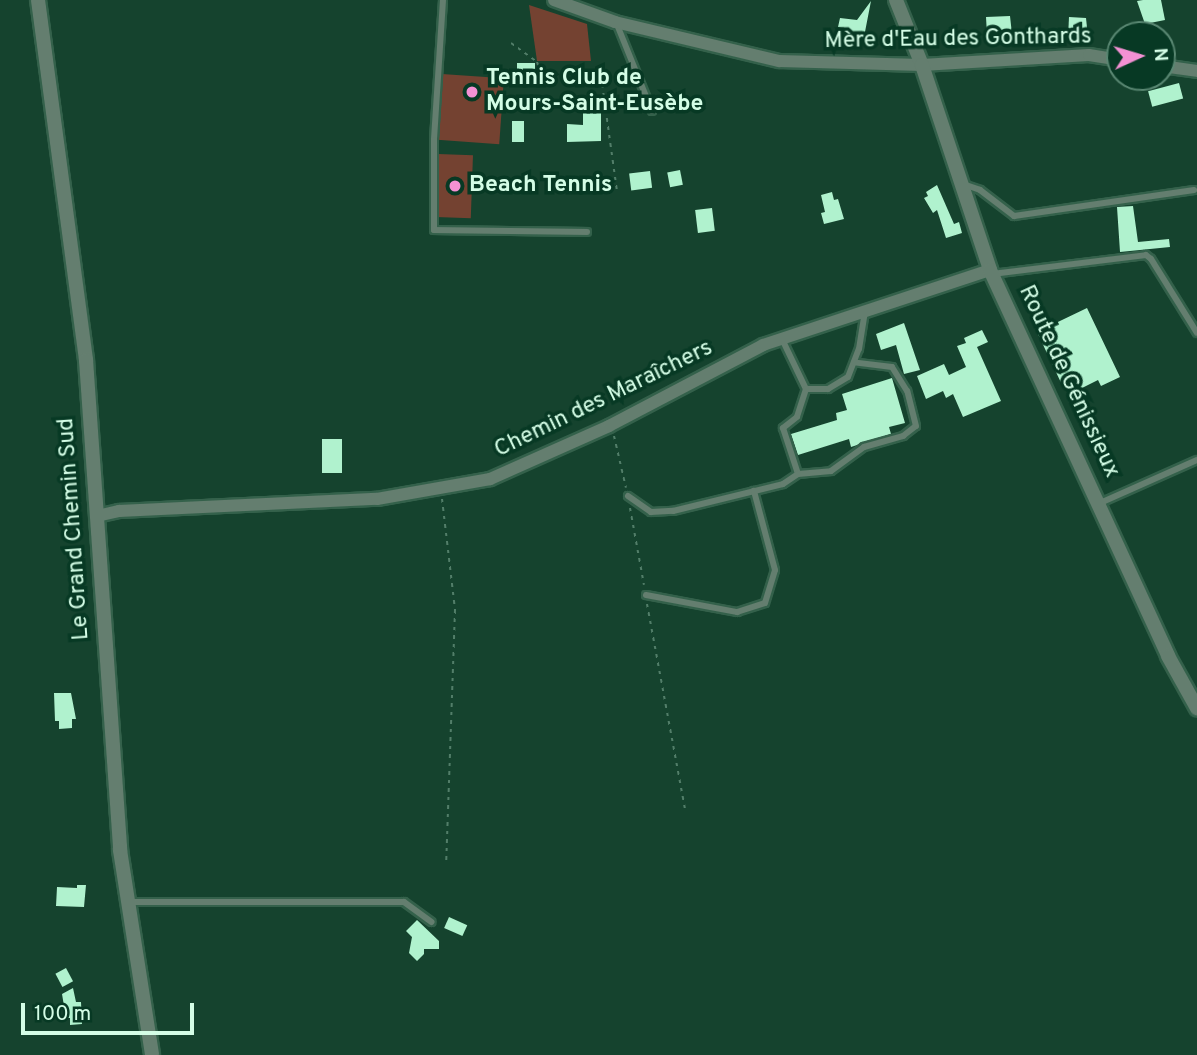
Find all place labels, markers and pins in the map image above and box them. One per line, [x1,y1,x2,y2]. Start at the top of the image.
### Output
place label: Tennis Club de Mours-Saint-Eusèbe [486,65,703,119]
marker: Tennis Club de Mours-Saint-Eusèbe [464,84,480,100]
place label: Beach Tennis [469,172,612,200]
marker: Beach Tennis [447,178,463,194]

